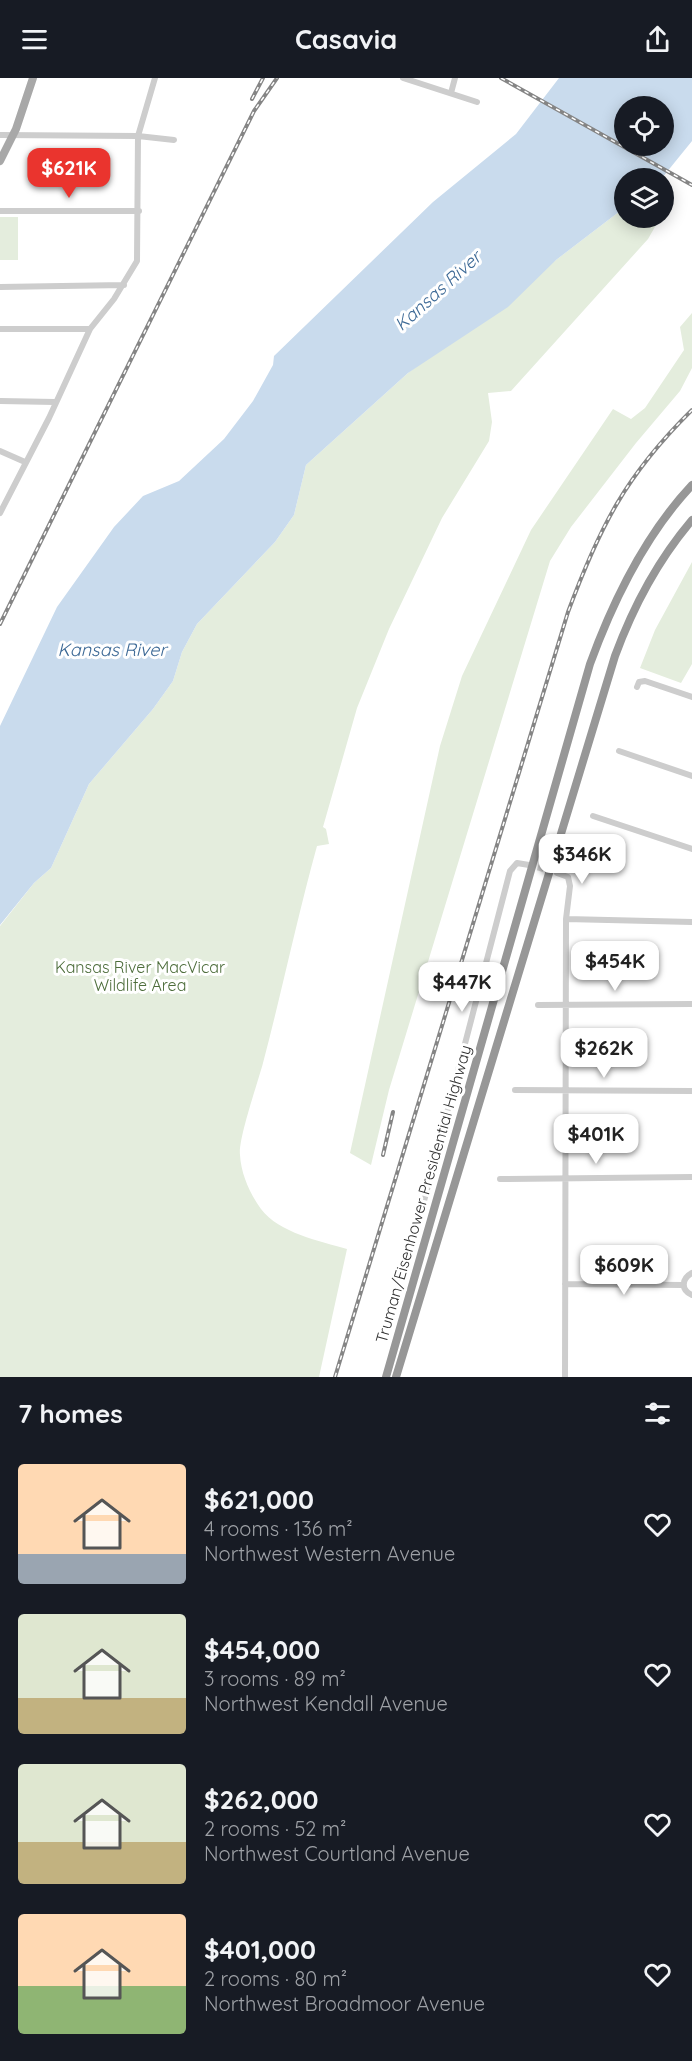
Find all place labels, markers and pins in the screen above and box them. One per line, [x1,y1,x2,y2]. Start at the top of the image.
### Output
pin: $621K [27,148,111,199]
pin: $346K [540,834,624,885]
pin: $454K [573,941,657,992]
pin: $447K [420,962,504,1013]
pin: $262K [562,1028,646,1079]
pin: $401K [554,1114,638,1165]
pin: $609K [582,1245,666,1296]

